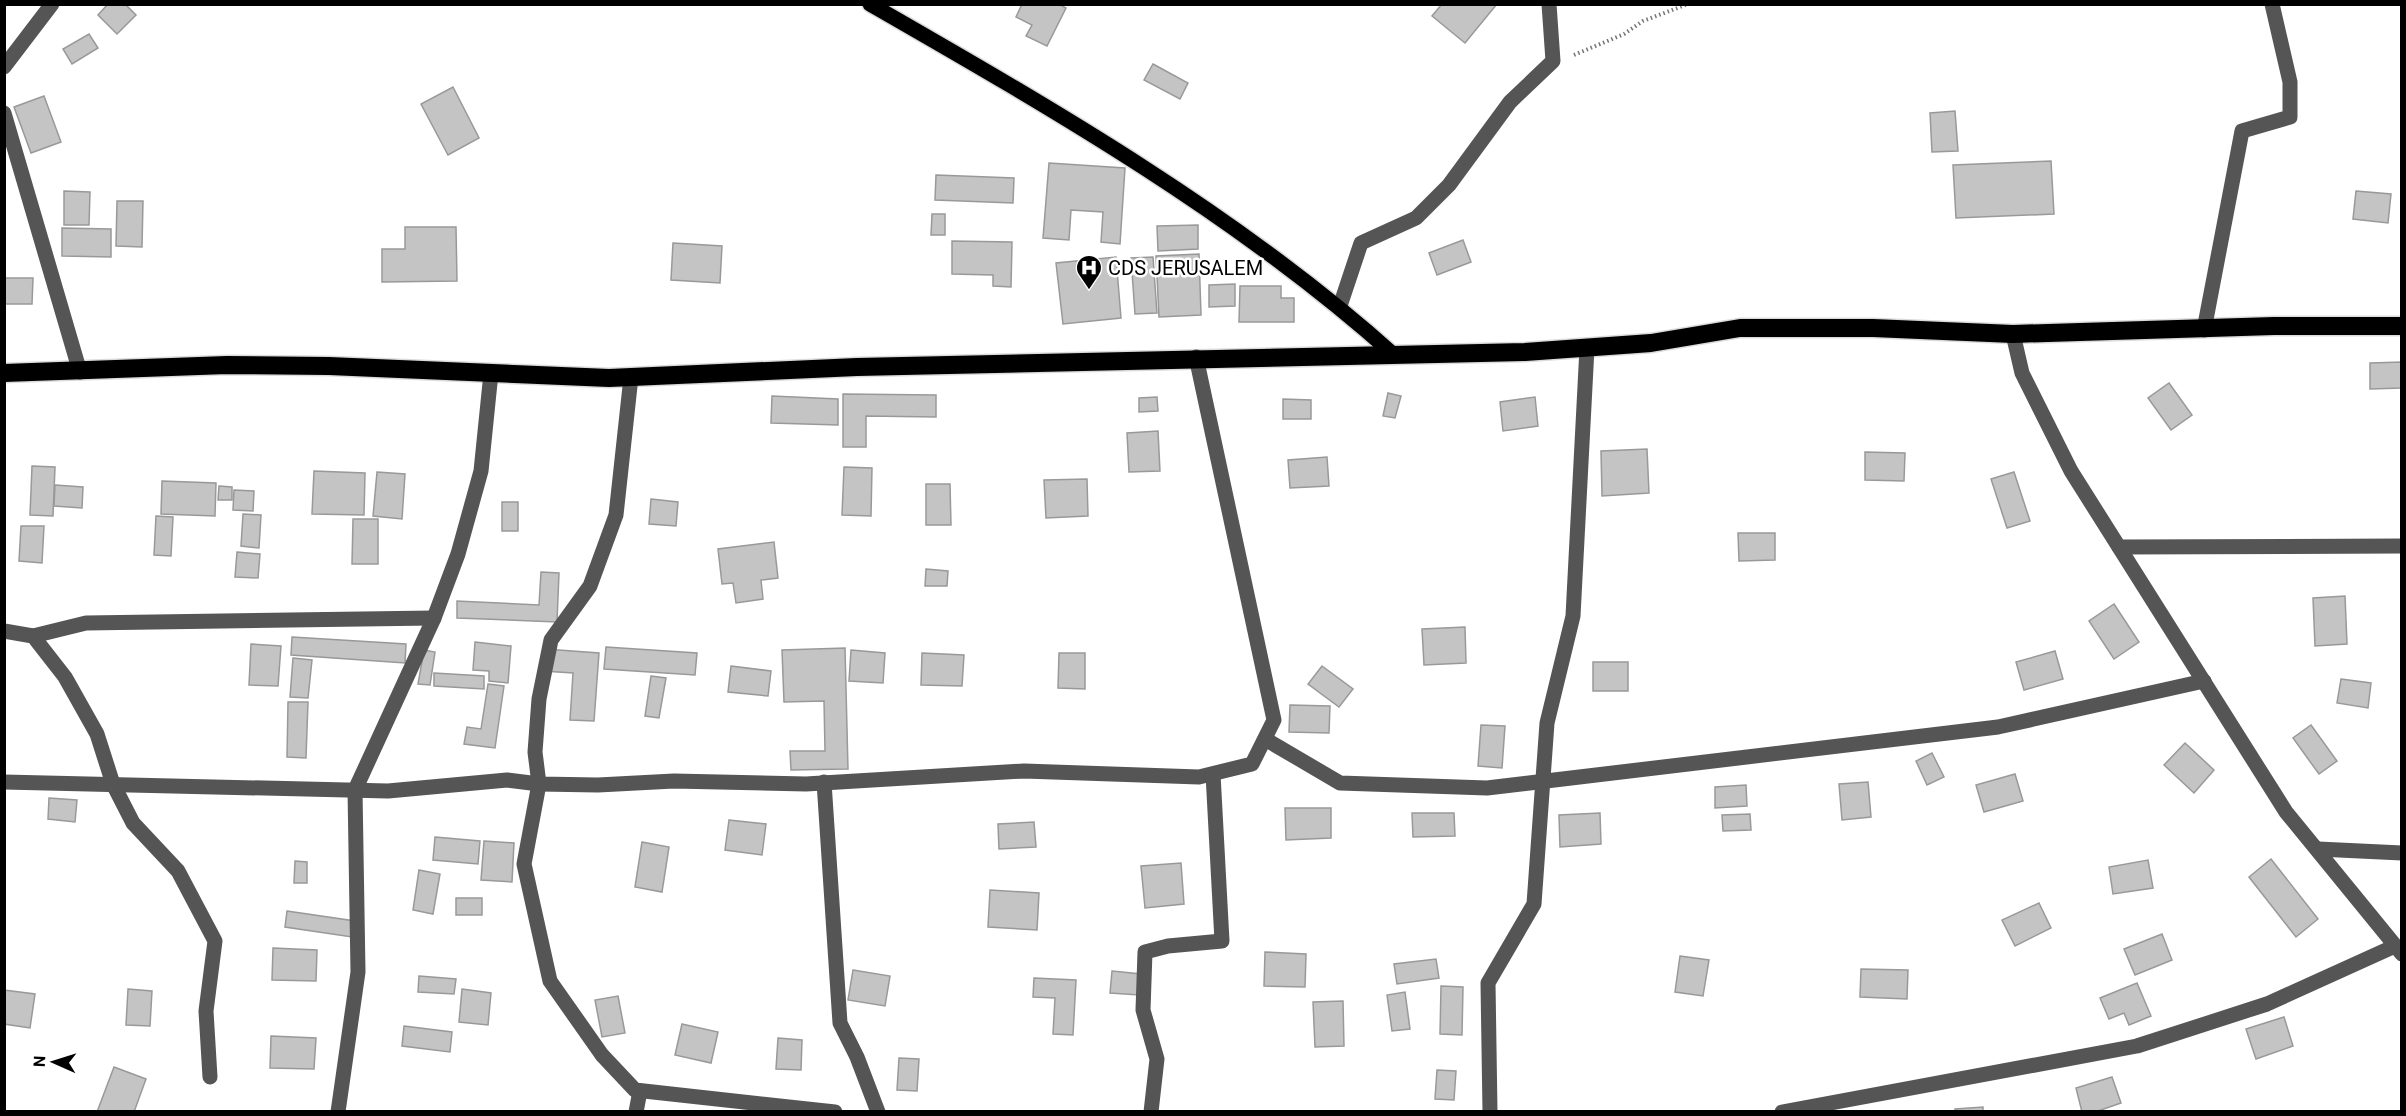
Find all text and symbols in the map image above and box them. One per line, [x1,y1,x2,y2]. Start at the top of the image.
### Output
hospital icon: CDS JERUSALEM [1074,253,1104,291]
place label: CDS JERUSALEM [1108,256,1263,280]
north arrow [24,1032,84,1092]
text: N [30,1055,49,1067]

